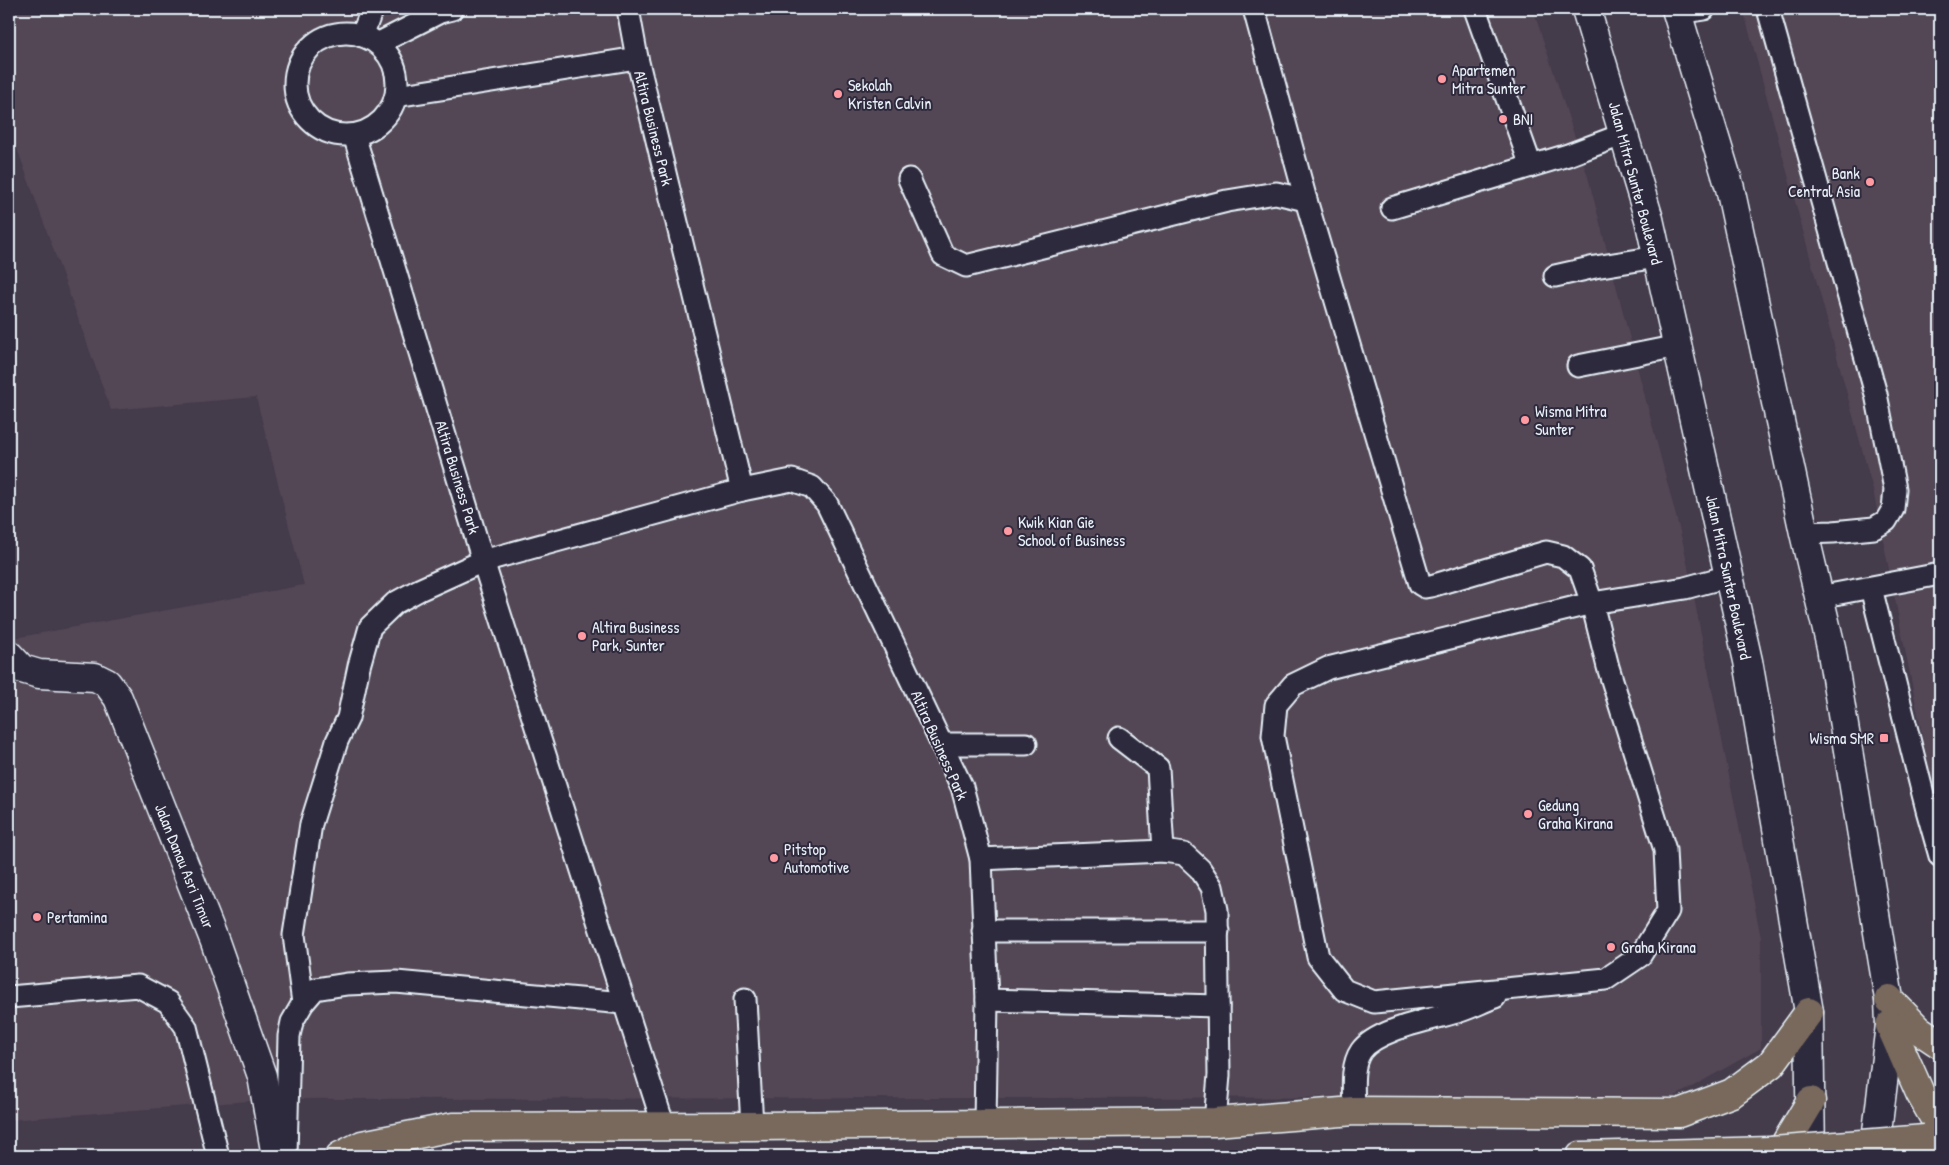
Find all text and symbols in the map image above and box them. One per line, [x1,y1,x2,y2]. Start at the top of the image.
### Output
place label: Apartemen Mitra Sunter [1452,59,1526,99]
street label: Altira Business Park [629,68,679,188]
marker: Apartemen Mitra Sunter [1436,73,1448,85]
place label: Sekolah Kristen Calvin [848,74,932,114]
marker: Sekolah Kristen Calvin [832,88,844,100]
street label: Jalan Mitra Sunter Boulevard [1604,99,1668,267]
place label: BNI [1513,108,1533,130]
marker: BNI [1497,113,1509,125]
place label: Bank Central Asia [1788,162,1860,202]
marker: Bank Central Asia [1864,176,1876,188]
place label: Wisma Mitra Sunter [1535,400,1606,440]
marker: Wisma Mitra Sunter [1519,414,1531,426]
street label: Altira Business Park [430,417,486,537]
street label: Jalan Mitra Sunter Boulevard [1701,493,1757,661]
place label: Kwik Kian Gie School of Business [1018,511,1125,551]
marker: Kwik Kian Gie School of Business [1002,525,1014,537]
place label: Altira Business Park, Sunter [592,616,679,656]
marker: Altira Business Park, Sunter [576,630,588,642]
street label: Altira Business Park [906,687,974,804]
place label: Wisma SMR [1809,727,1874,749]
marker: Wisma SMR [1878,732,1890,744]
place label: Gedung Graha Kirana [1538,794,1613,834]
street label: Jalan Danau Asri Timur [150,800,220,932]
marker: Gedung Graha Kirana [1522,808,1534,820]
place label: Pitstop Automotive [784,838,850,878]
marker: Pitstop Automotive [768,852,780,864]
place label: Pertamina [47,906,107,928]
marker: Pertamina [31,911,43,923]
place label: Graha Kirana [1621,936,1696,958]
marker: Graha Kirana [1605,941,1617,953]

